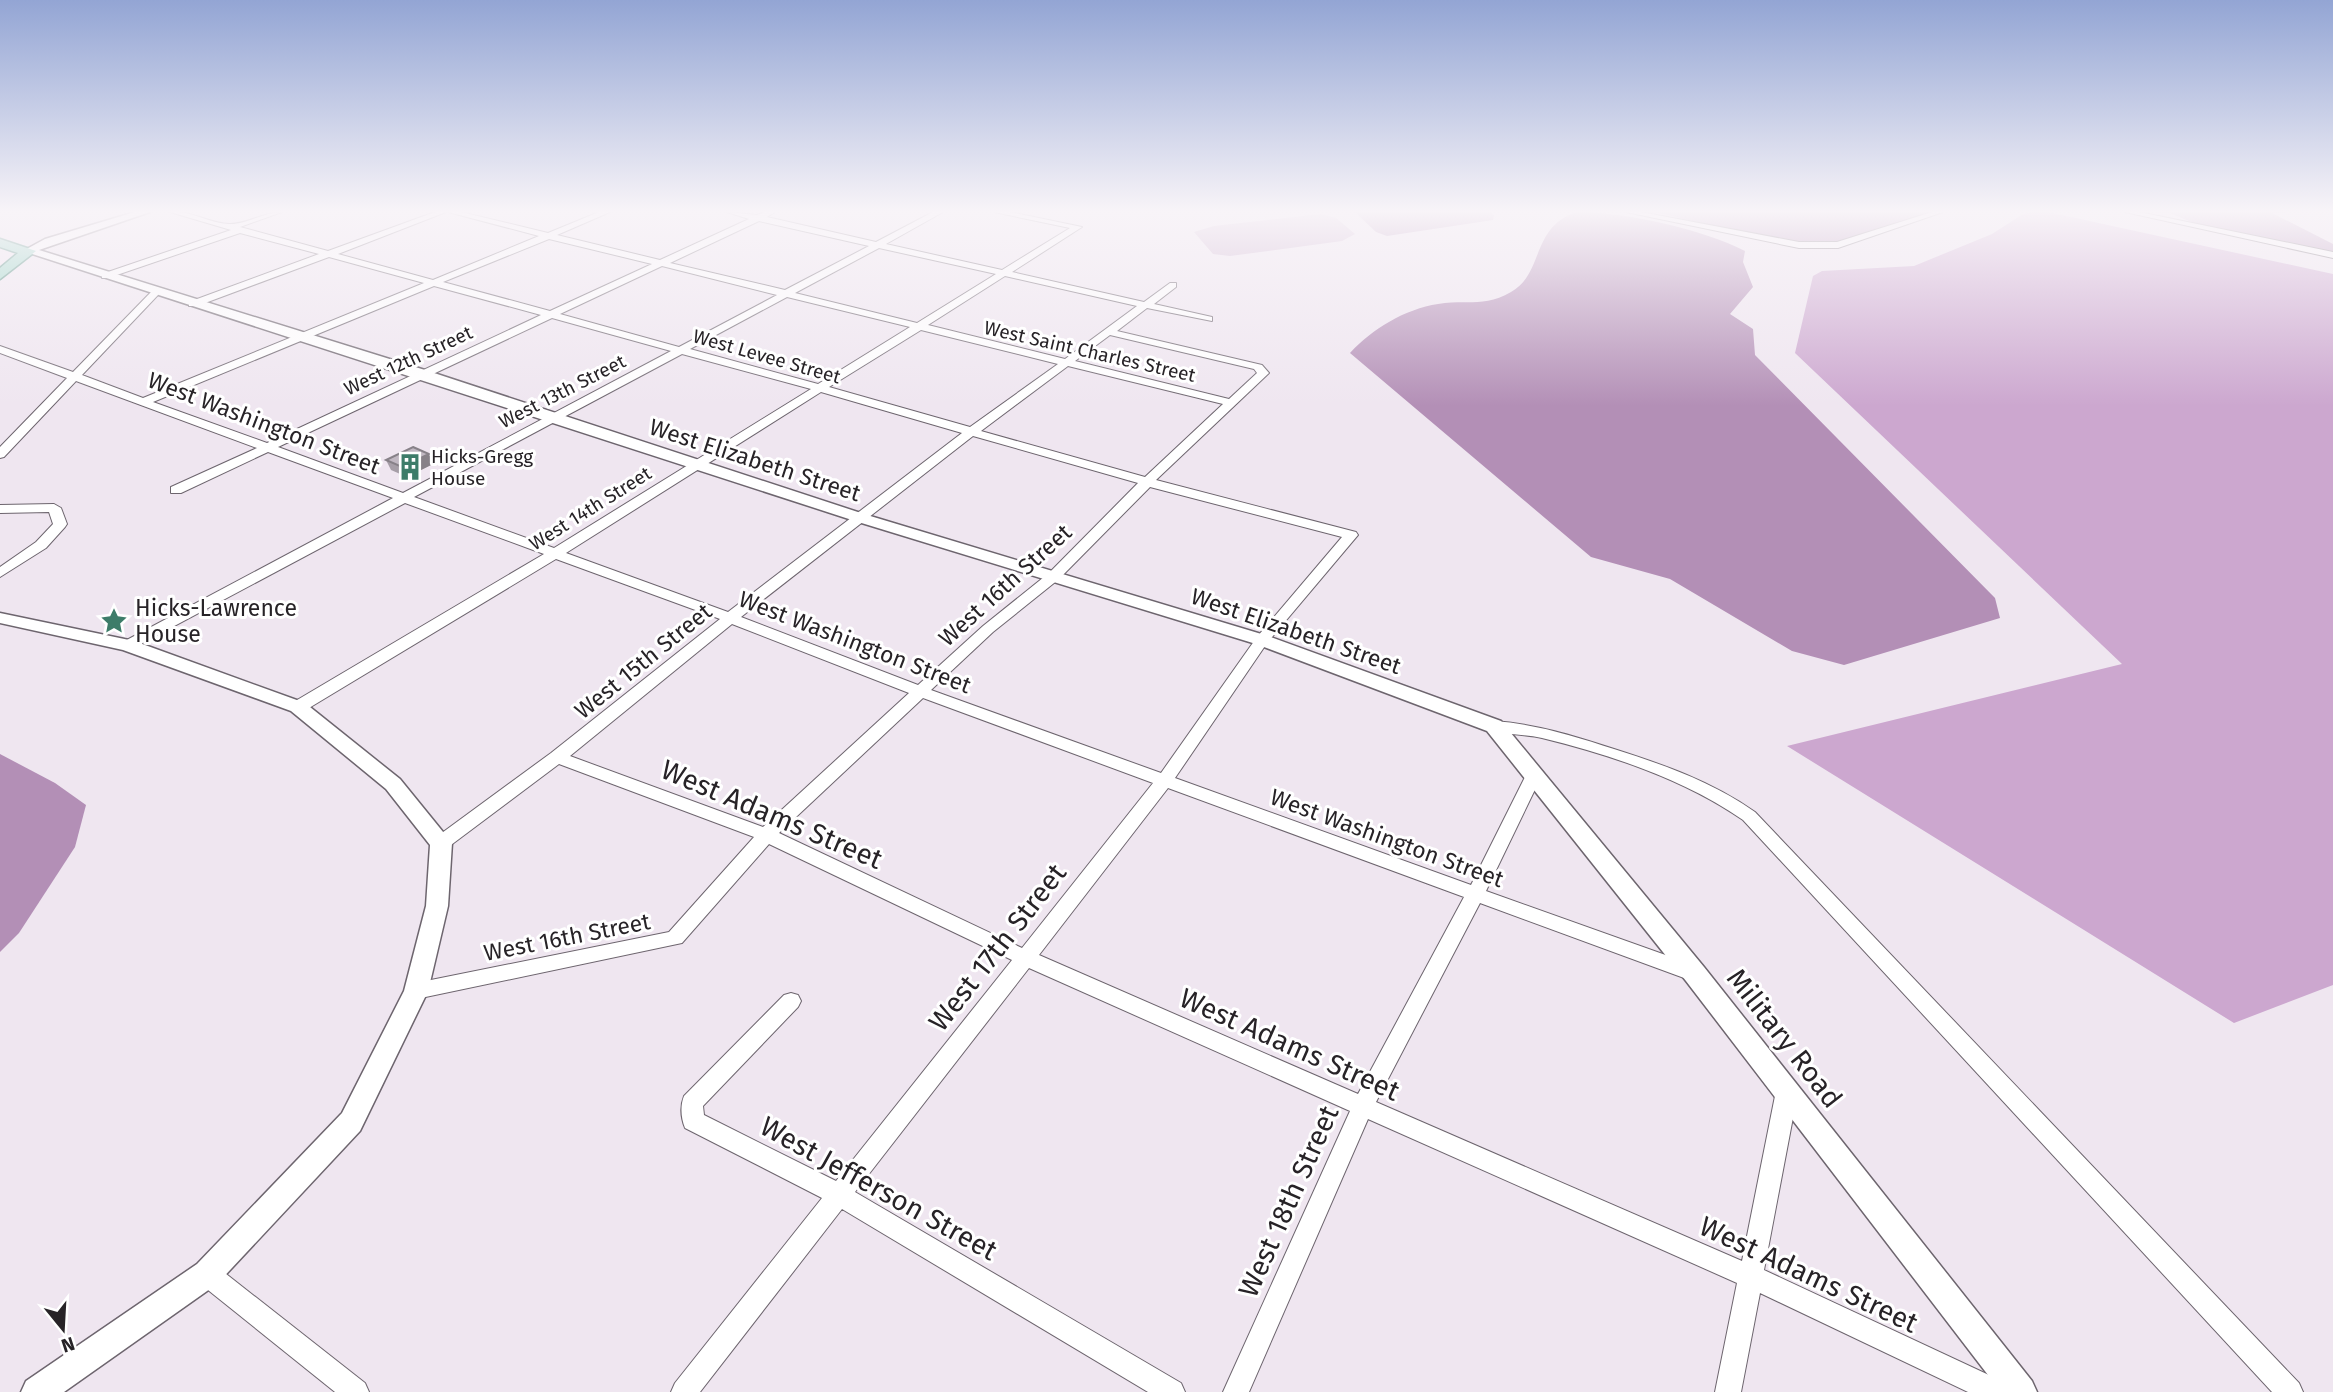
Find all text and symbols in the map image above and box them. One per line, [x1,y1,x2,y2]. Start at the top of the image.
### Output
street label: West Saint Charles Street [982,316,1198,387]
street label: West 12th Street [340,321,476,400]
street label: West Levee Street [690,324,843,389]
street label: West 13th Street [495,350,629,433]
street label: West Washington Street [144,366,385,480]
street label: West Elizabeth Street [646,413,865,508]
place label: Hicks-Gregg House [431,445,533,490]
building icon: Hicks-Gregg House [395,452,425,482]
street label: West 14th Street [525,462,656,555]
street label: West 16th Street [933,518,1078,652]
street label: West Elizabeth Street [1187,582,1405,680]
street label: West Washington Street [735,585,976,699]
place label: Hicks-Lawrence House [135,594,297,648]
street label: West 15th Street [569,597,718,725]
place icon: Hicks-Lawrence House [99,606,129,636]
street label: West Adams Street [656,753,888,876]
street label: West Washington Street [1266,783,1508,894]
street label: West 17th Street [922,856,1073,1038]
street label: West 16th Street [481,907,653,967]
street label: Military Road [1720,962,1849,1114]
street label: West Adams Street [1175,981,1406,1108]
street label: West 18th Street [1231,1100,1346,1302]
street label: West Jefferson Street [754,1110,1004,1268]
street label: West Adams Street [1694,1209,1924,1340]
north arrow [28,1294,98,1364]
text: N [59,1332,78,1358]

